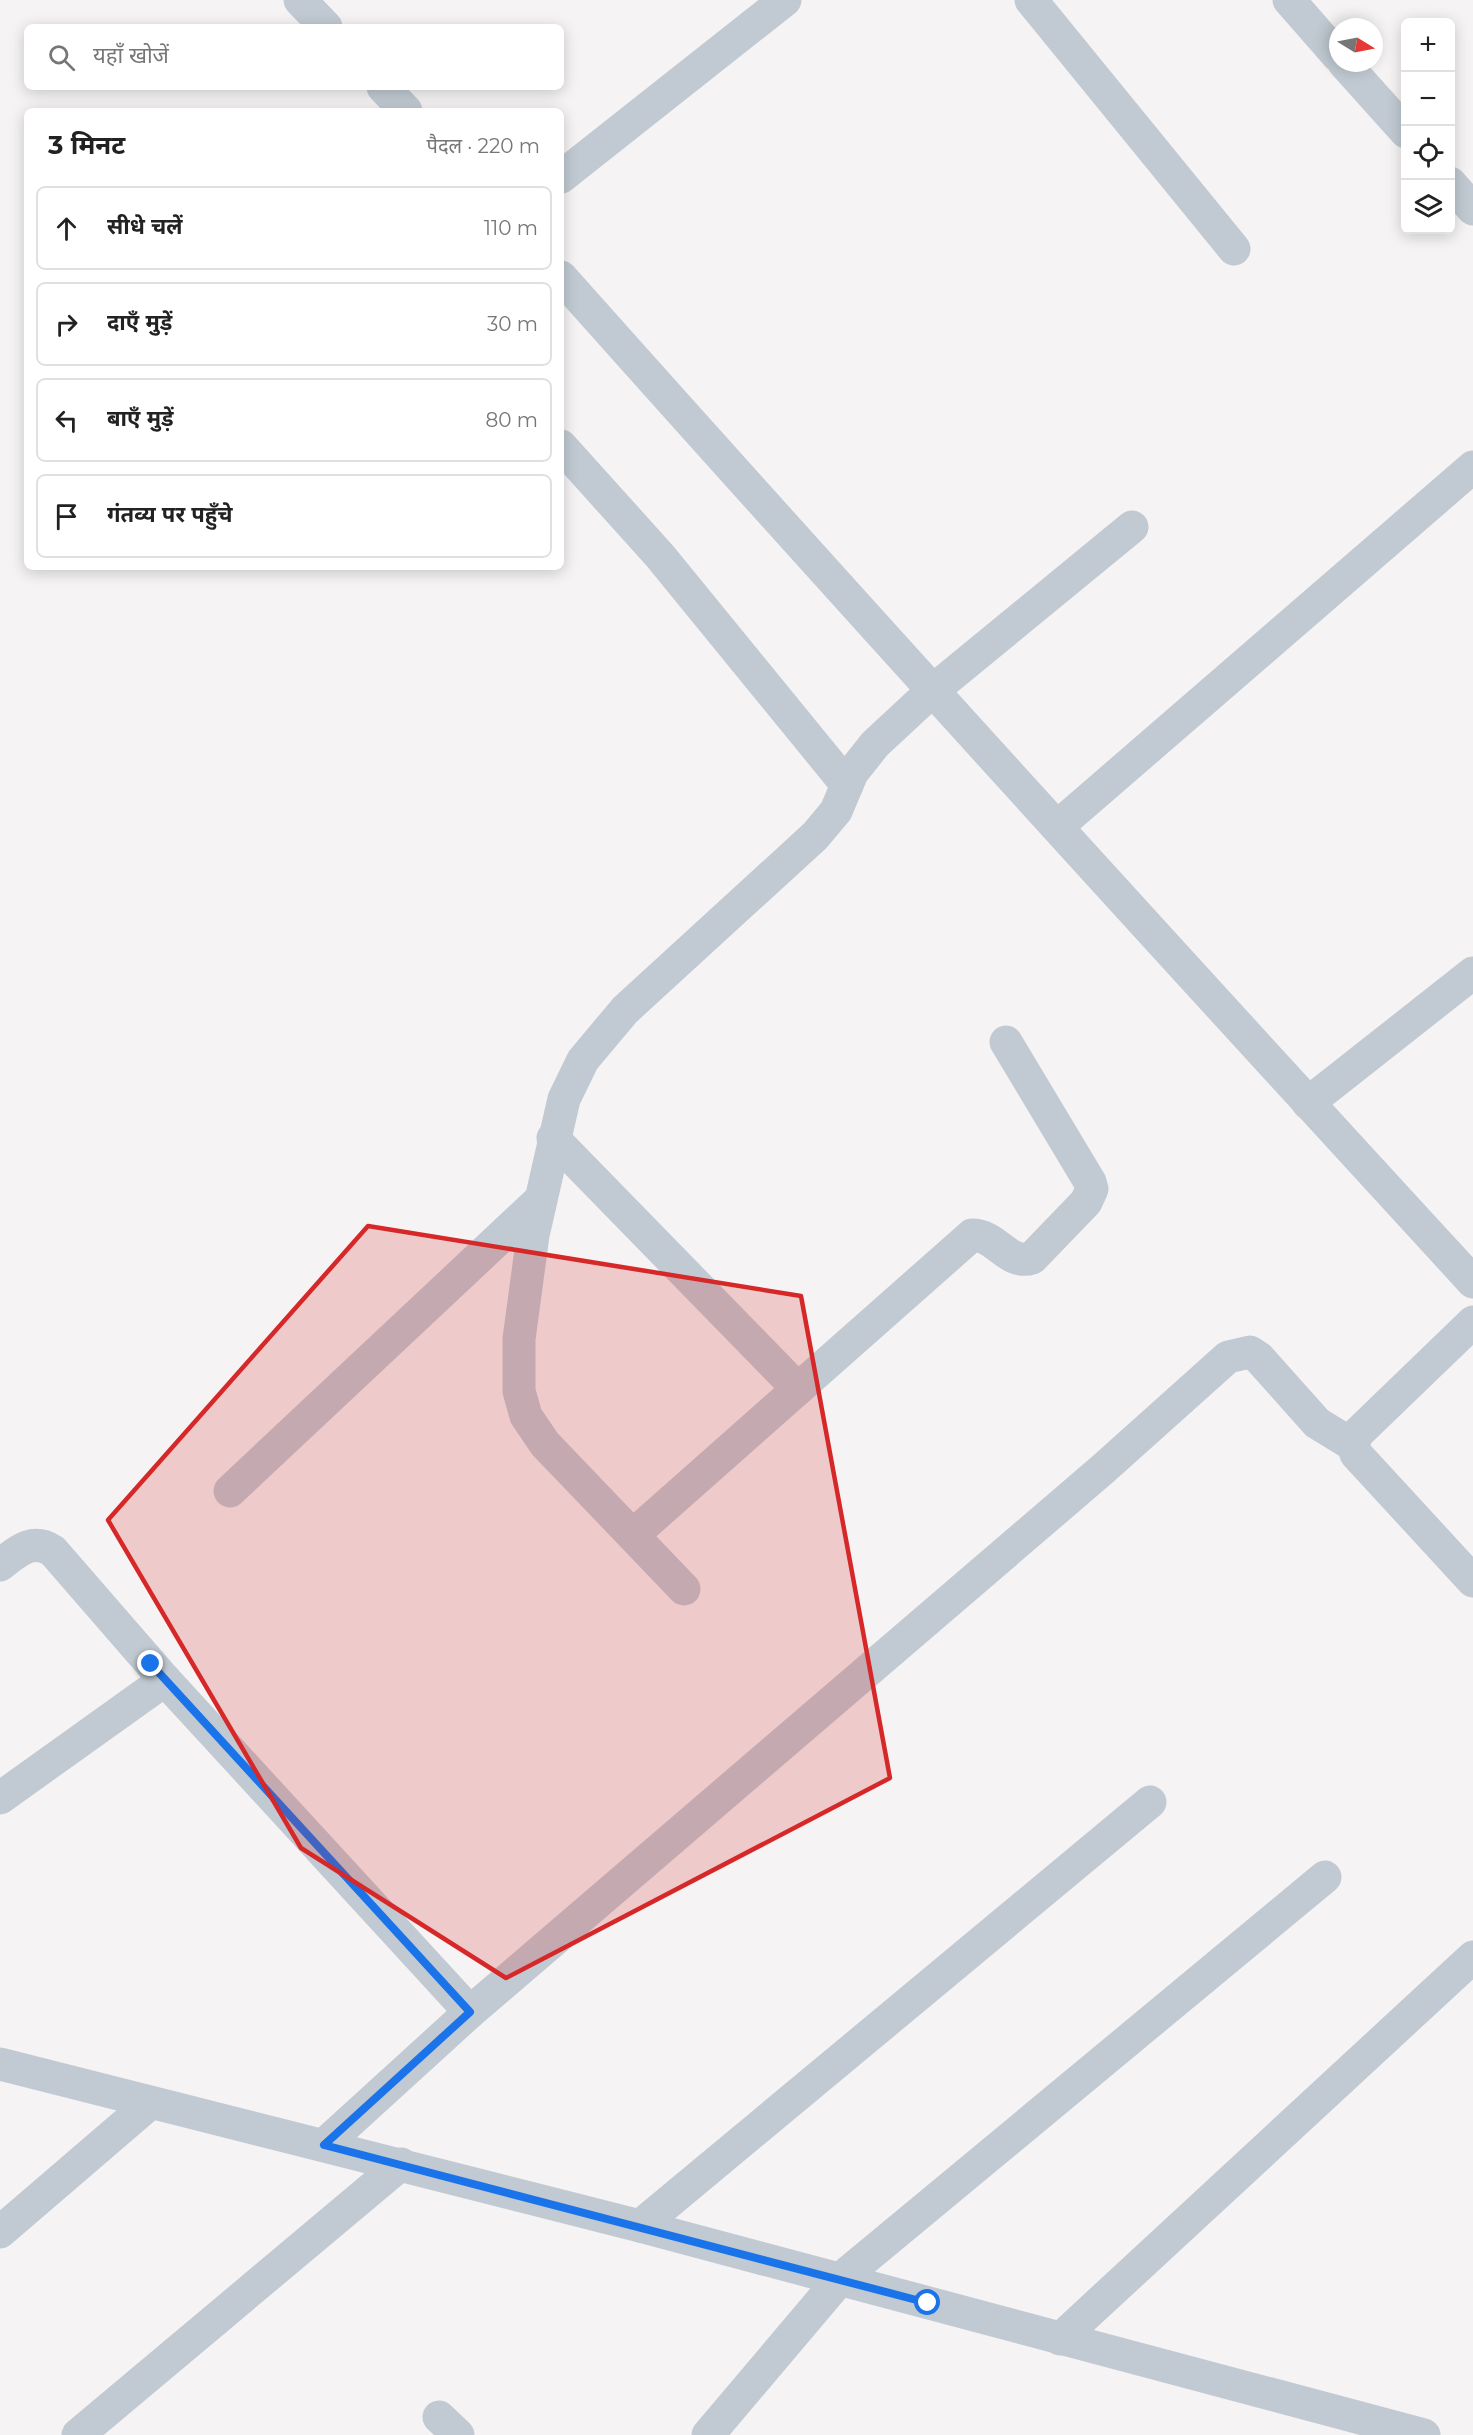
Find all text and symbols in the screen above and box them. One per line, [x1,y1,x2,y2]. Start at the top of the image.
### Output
north arrow [1329,18,1383,72]
map controls [1401,18,1455,234]
button: + [1401,18,1455,72]
search box [24,24,564,90]
icon: search [45,41,78,74]
text: यहाँ खोजें [93,42,169,69]
button: − [1401,72,1455,126]
button: locate [1401,126,1455,180]
text: 3 मिनट [48,129,125,161]
text: पैदल · 220 m [427,134,540,158]
button: layers [1401,180,1455,234]
icon: ahead [50,212,83,245]
text: सीधे चलें [107,213,183,240]
text: 110 m [484,216,538,240]
icon: right [50,308,83,341]
text: दाएँ मुड़ें [107,309,172,336]
text: 30 m [487,312,538,336]
icon: left [50,404,83,437]
text: बाएँ मुड़ें [107,405,174,432]
text: 80 m [486,408,538,432]
icon: arrive [50,500,83,533]
text: गंतव्य पर पहुँचे [107,501,233,528]
route end [137,1650,163,1676]
route start [914,2289,940,2315]

